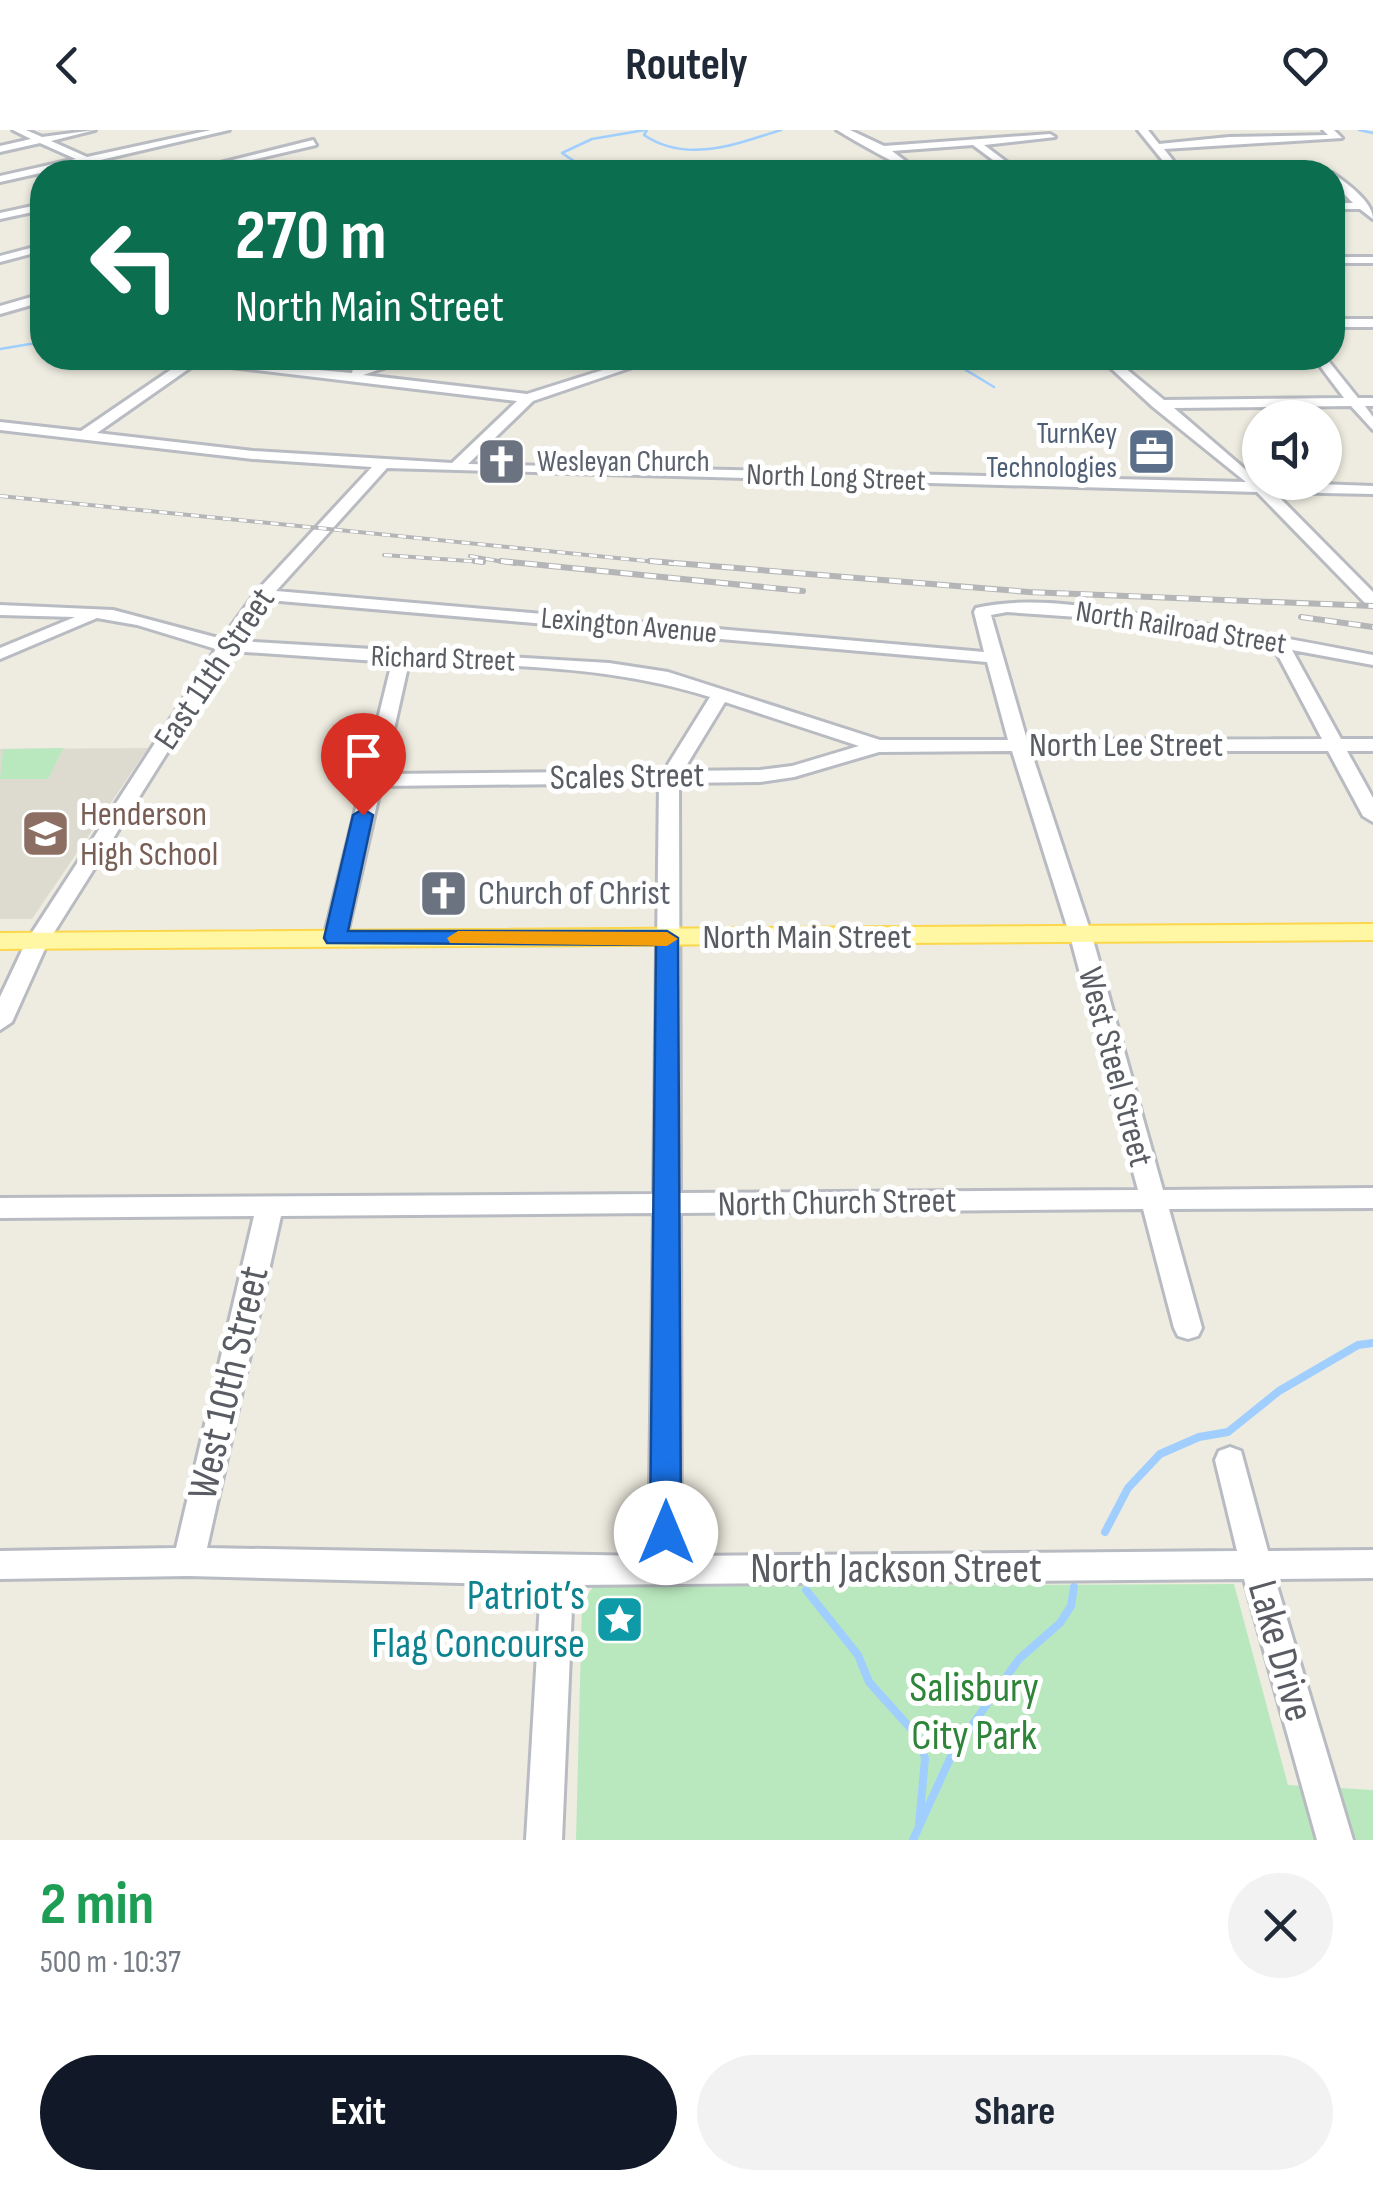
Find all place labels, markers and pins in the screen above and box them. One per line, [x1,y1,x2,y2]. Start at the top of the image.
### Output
place label: TurnKey Technologies [986,416,1117,486]
office icon: TurnKey Technologies [1126,425,1178,477]
church icon: Wesleyan Church [476,436,528,488]
place label: Wesleyan Church [537,444,709,480]
pin [321,713,406,816]
place label: Henderson High School [80,793,218,876]
school or university icon: Henderson High School [19,808,71,860]
church icon: Church of Christ [417,867,469,919]
place label: Church of Christ [478,872,670,915]
place label: Patriot’s Flag Concourse [371,1571,585,1670]
place icon: Patriot’s Flag Concourse [594,1594,646,1646]

